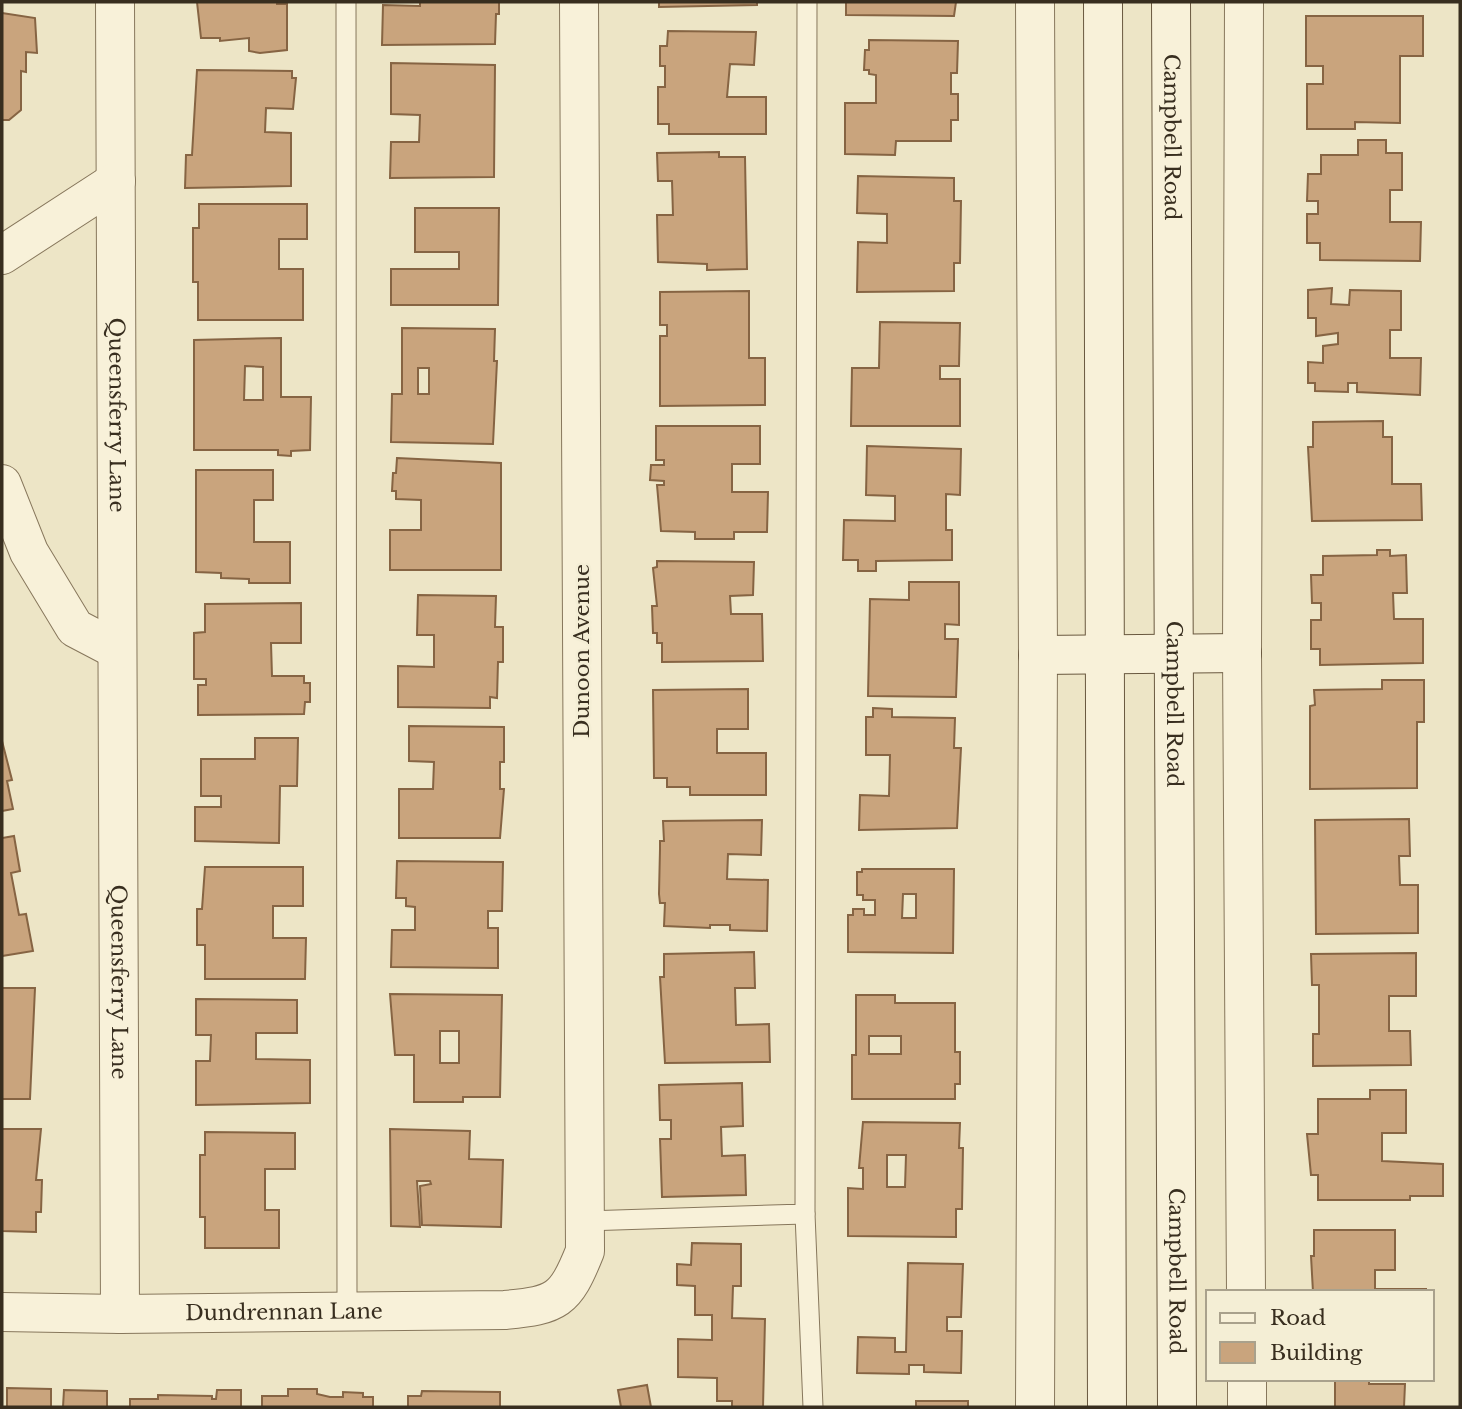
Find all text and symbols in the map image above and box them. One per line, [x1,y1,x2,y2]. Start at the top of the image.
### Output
street label: Campbell Road [1158,54,1185,220]
street label: Queensferry Lane [103,317,130,513]
street label: Dunoon Avenue [569,564,595,738]
street label: Campbell Road [1161,621,1187,787]
street label: Queensferry Lane [105,884,132,1080]
street label: Campbell Road [1163,1188,1190,1354]
legend [1206,1290,1434,1381]
street label: Dundrennan Lane [185,1298,383,1326]
text: Road [1270,1305,1326,1331]
text: Building [1270,1340,1363,1366]

